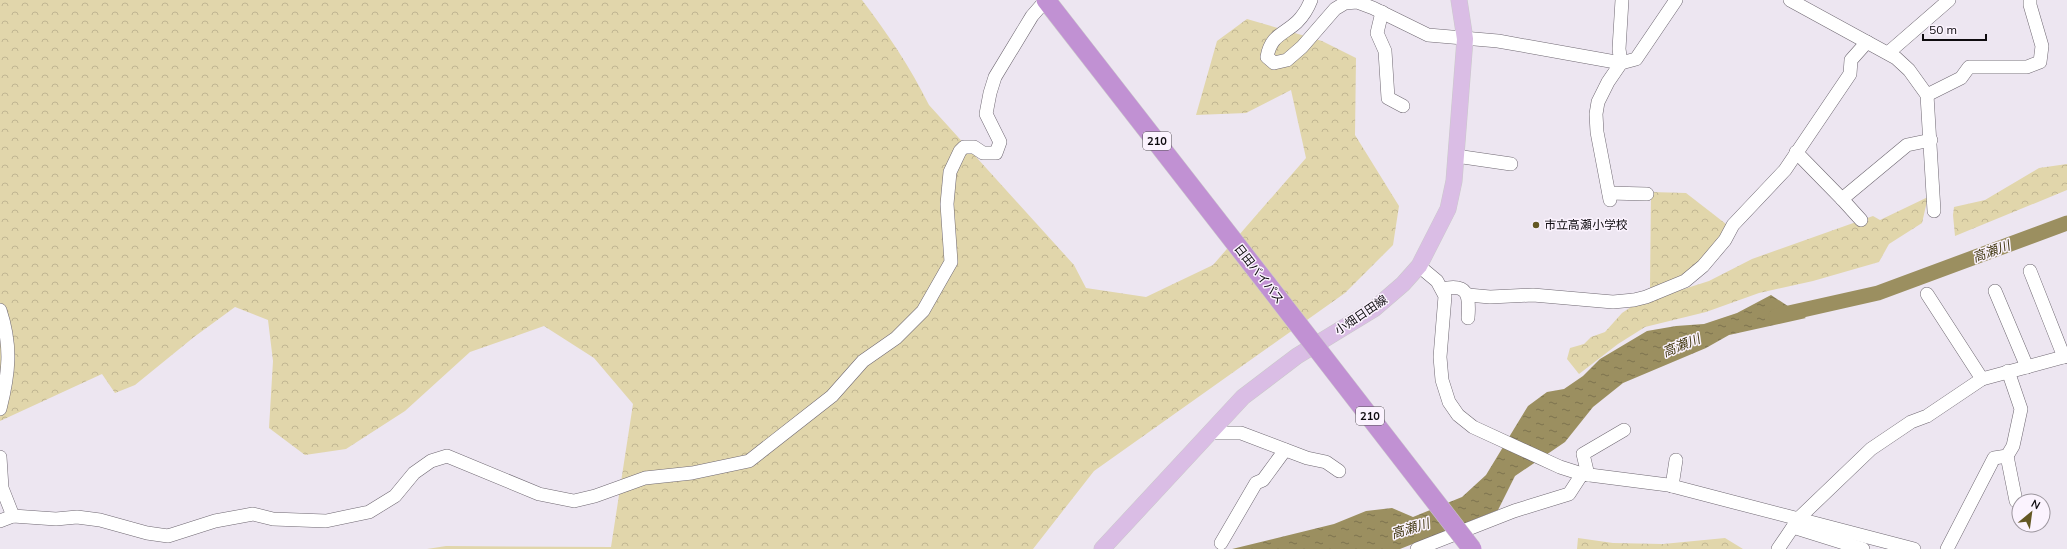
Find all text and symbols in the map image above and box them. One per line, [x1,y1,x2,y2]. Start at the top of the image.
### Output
scale bar [1923,16,1986,42]
text: 50 m [1929,22,1957,37]
road number: 210 [1143,132,1171,150]
place label: 市立高瀬小学校 [1544,217,1628,232]
marker: 市立高瀬小学校 [1531,220,1541,230]
water label: 高瀬川 [1970,236,2014,265]
street label: 日田バイパス [1231,241,1287,307]
street label: 小畑日田線 [1332,292,1390,338]
water label: 高瀬川 [1660,330,1704,360]
road number: 210 [1356,407,1384,425]
north arrow [2011,493,2051,533]
text: N [2029,496,2043,512]
water label: 高瀬川 [1389,514,1433,541]

